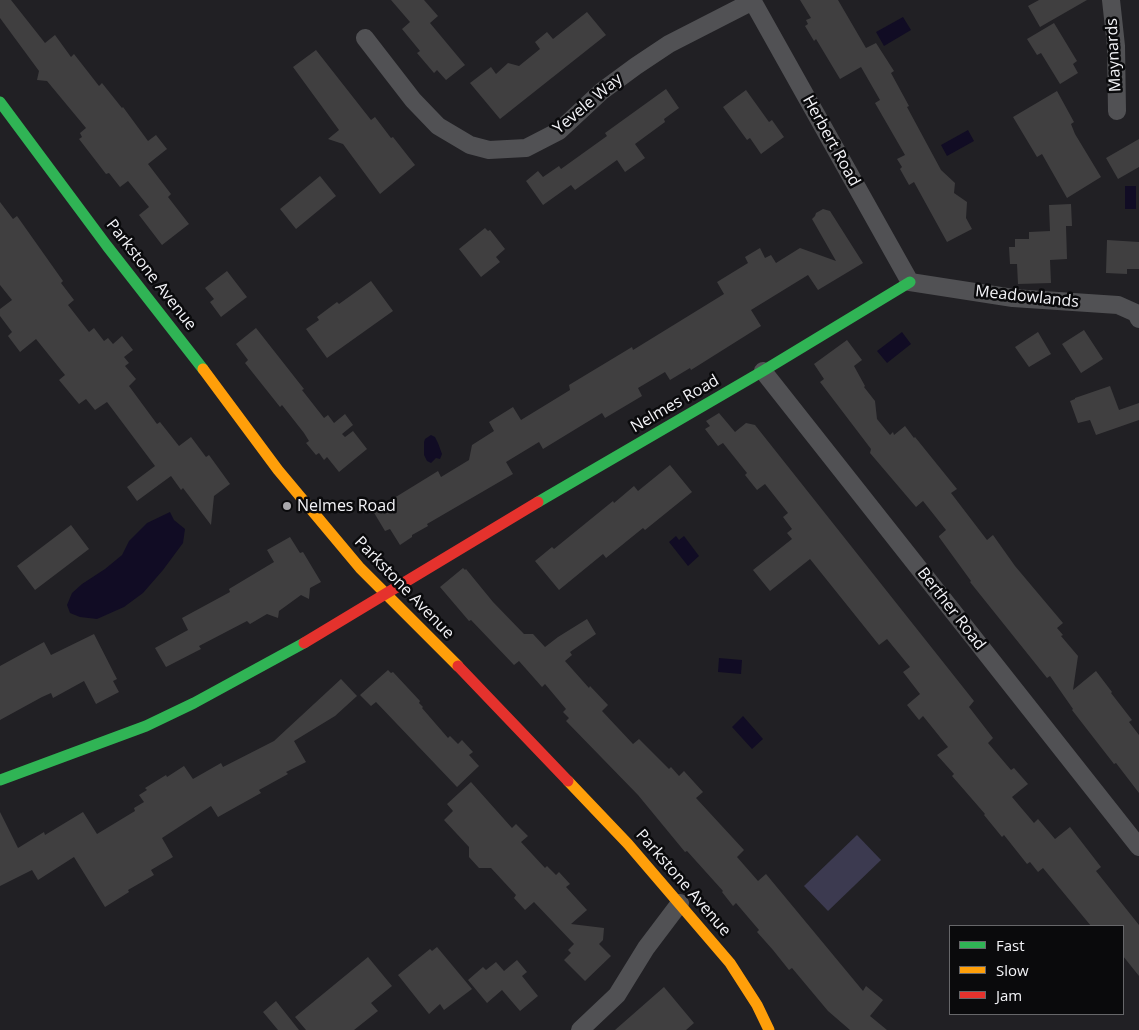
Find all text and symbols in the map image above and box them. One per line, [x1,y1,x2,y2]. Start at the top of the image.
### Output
street label: Maynards [1102,18,1126,92]
street label: Yevele Way [550,70,626,138]
street label: Herbert Road [798,92,864,190]
street label: Parkstone Avenue [102,216,200,334]
street label: Meadowlands [974,282,1080,312]
street label: Nelmes Road [627,371,723,437]
place label: Nelmes Road [297,496,396,516]
marker: Nelmes Road [281,500,293,512]
street label: Parkstone Avenue [350,533,458,643]
street label: Berther Road [913,564,989,654]
street label: Parkstone Avenue [631,826,735,940]
legend [949,925,1124,1015]
text: Fast [996,935,1025,955]
text: Slow [996,960,1029,980]
text: Jam [996,985,1022,1005]

